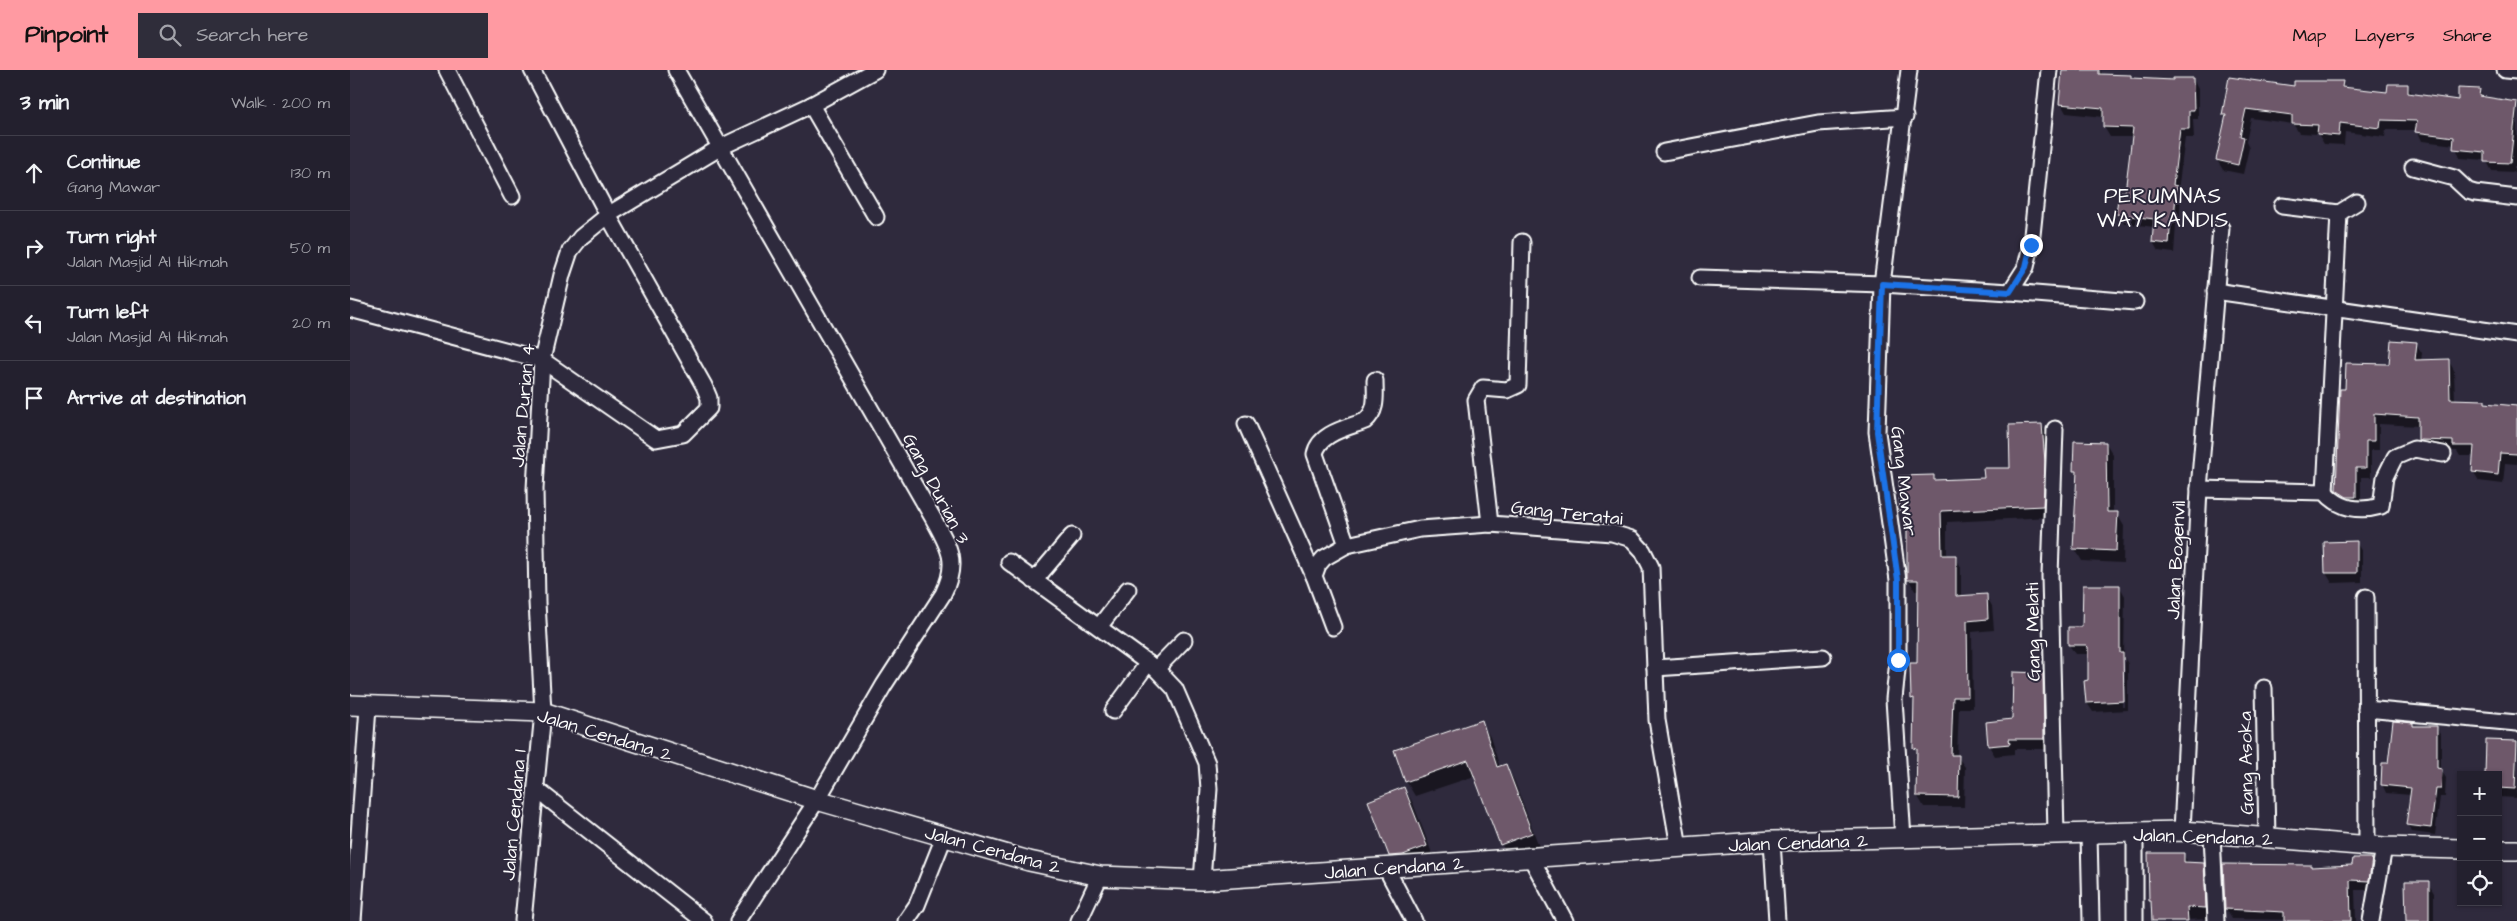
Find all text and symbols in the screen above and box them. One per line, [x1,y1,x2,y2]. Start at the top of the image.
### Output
search box [138,13,488,58]
text: Pinpoint [25,18,108,52]
icon: search [156,21,184,49]
text: Search here [196,22,308,49]
text: Map [2292,23,2326,48]
text: Layers [2354,23,2415,48]
text: Share [2443,23,2492,48]
text: 3 min [20,88,69,117]
text: Walk · 200 m [231,92,330,114]
text: Continue [67,149,141,176]
icon: ahead [20,159,48,187]
text: 130 m [291,162,330,184]
text: Gang Mawar [67,176,160,198]
district label: PERUMNAS WAY KANDIS [2097,182,2229,235]
text: Turn right [67,224,156,251]
icon: right [20,234,48,262]
route end [2020,234,2043,257]
text: 50 m [290,237,330,259]
text: Jalan Masjid Al Hikmah [67,251,228,273]
text: Turn left [67,299,148,326]
icon: left [20,309,48,337]
text: 20 m [292,312,330,334]
text: Jalan Masjid Al Hikmah [67,326,228,348]
street label: Jalan Durian 4 [505,342,542,468]
icon: arrive [20,384,48,412]
text: Arrive at destination [67,385,246,412]
street label: Gang Mawar [1882,425,1924,538]
street label: Gang Durian 3 [894,429,976,549]
street label: Gang Teratai [1510,494,1624,534]
street label: Jalan Bogenvil [2160,500,2194,620]
street label: Gang Melati [2019,582,2049,682]
route start [1887,649,1910,672]
street label: Jalan Cendana 2 [534,702,675,769]
street label: Gang Asoka [2232,711,2262,815]
street label: Jalan Cendana 1 [495,748,534,882]
map controls [2457,771,2502,906]
button: + [2457,771,2502,816]
button: − [2457,816,2502,861]
street label: Jalan Cendana 2 [922,819,1064,882]
street label: Jalan Cendana 2 [2133,822,2273,853]
street label: Jalan Cendana 2 [1728,828,1868,859]
street label: Jalan Cendana 2 [1323,850,1465,887]
button: locate [2457,861,2502,906]

